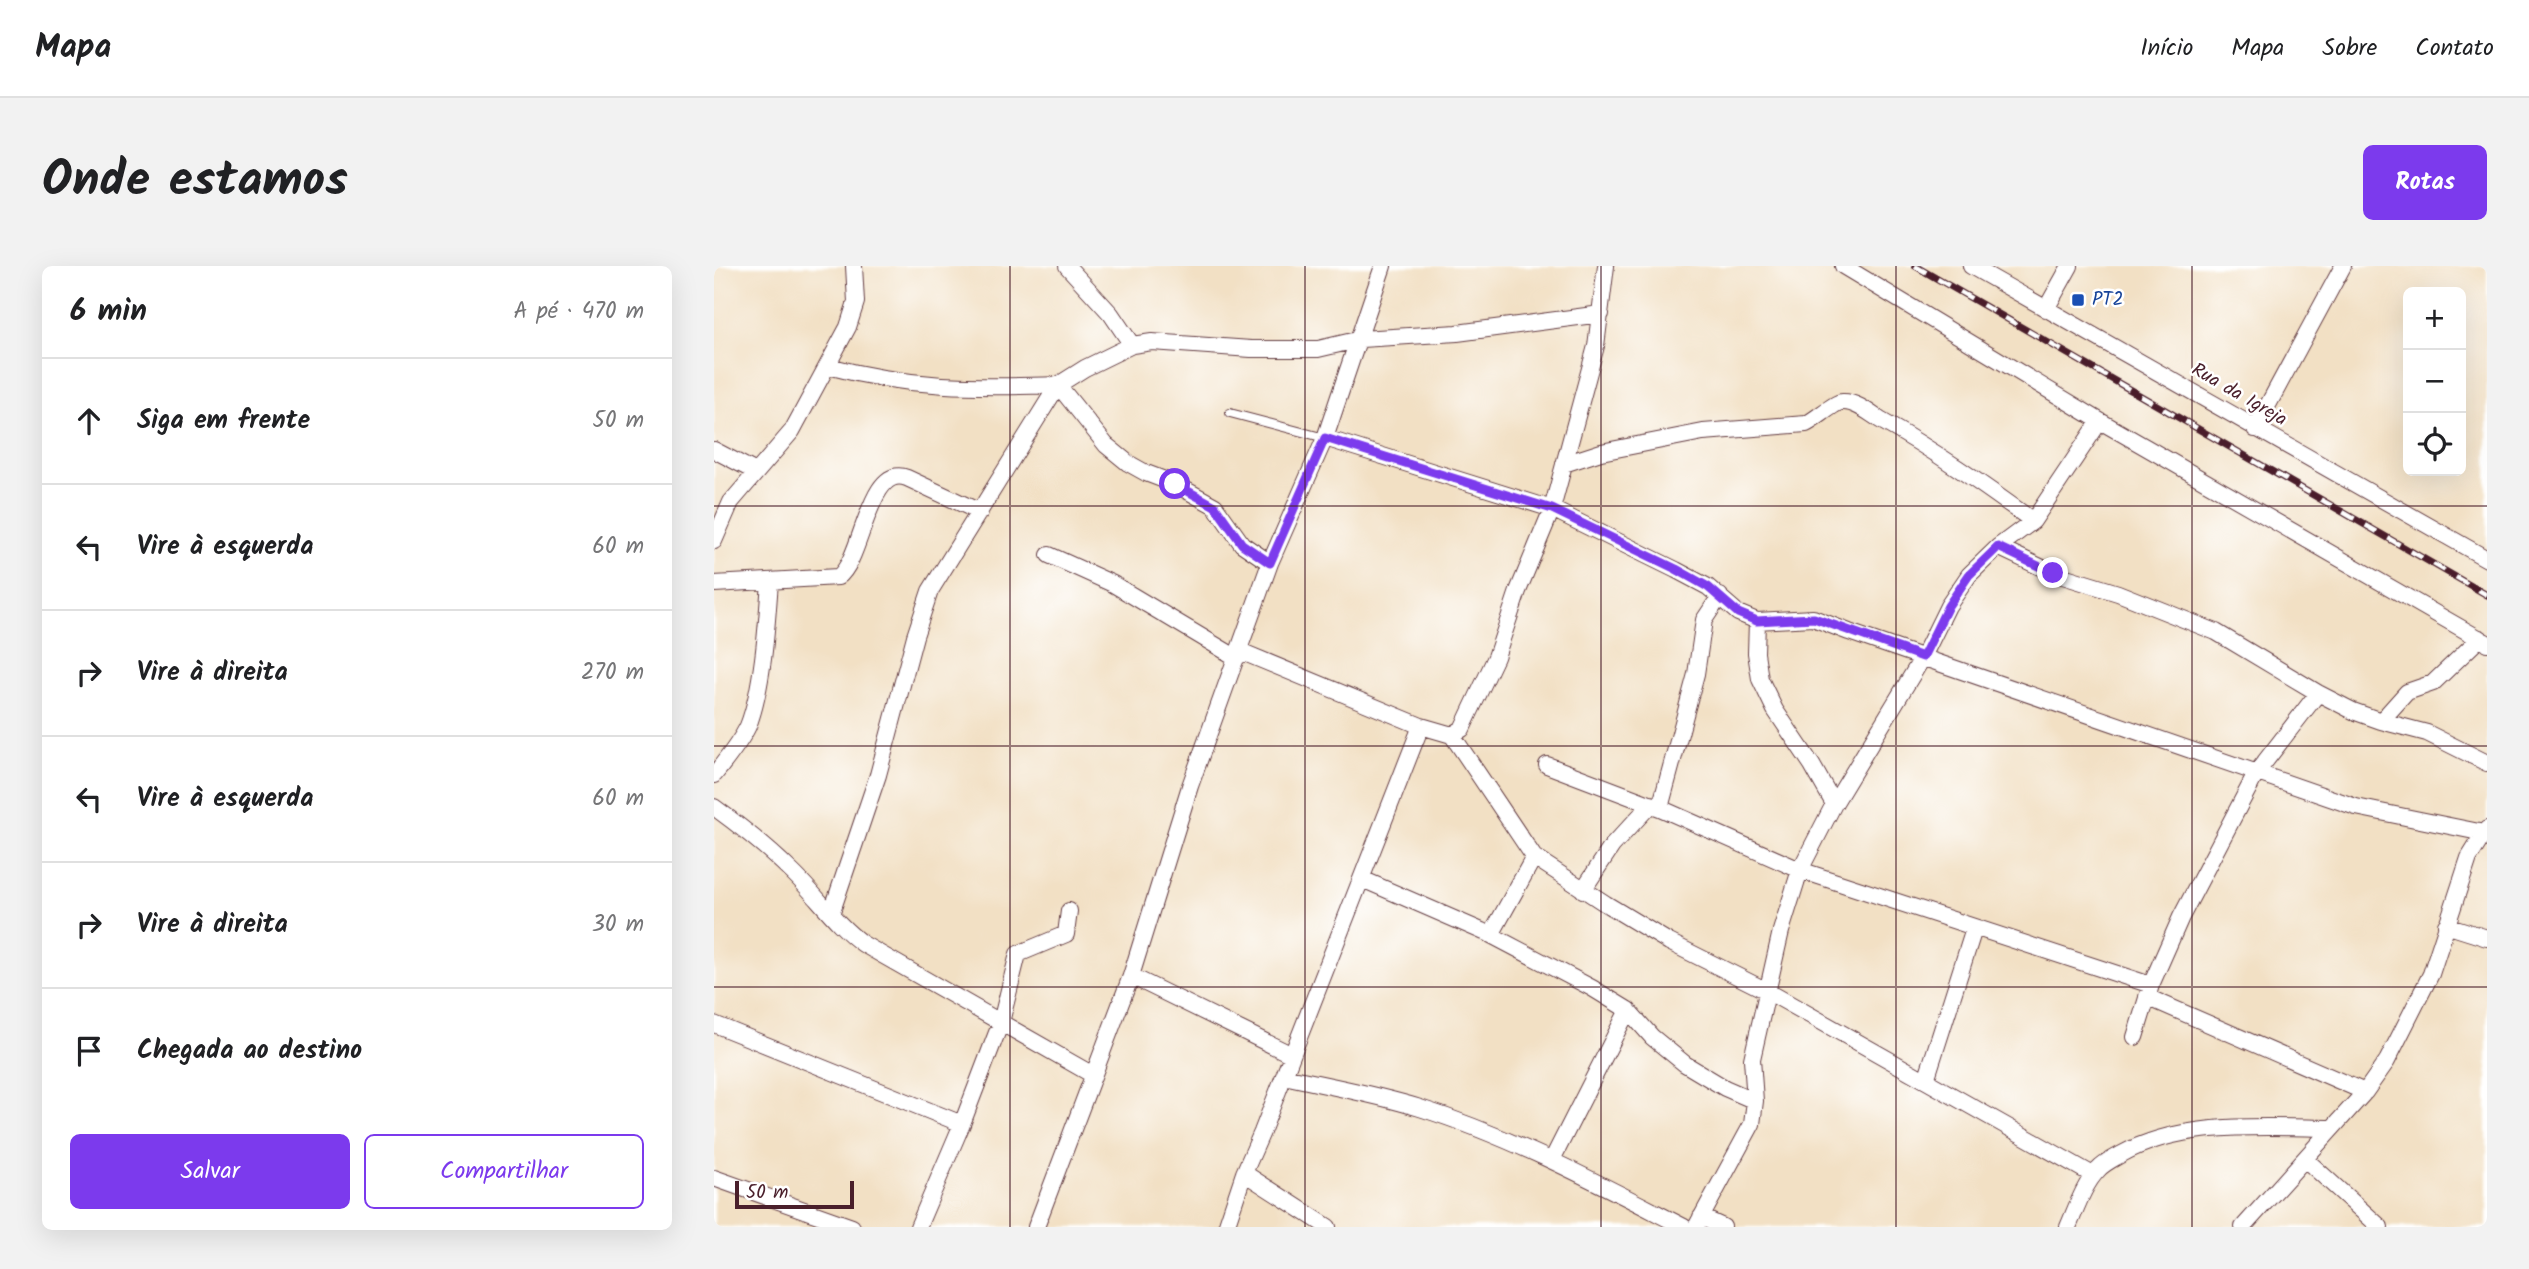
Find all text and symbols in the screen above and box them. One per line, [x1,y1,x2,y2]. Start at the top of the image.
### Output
text: Mapa [35,22,111,75]
text: Início [2140,29,2193,68]
text: Mapa [2231,29,2284,68]
text: Sobre [2322,29,2377,68]
text: Contato [2415,29,2494,68]
text: Onde estamos [42,143,348,221]
button: Rotas [2363,145,2487,220]
place label: PT2 [2092,285,2124,315]
map controls [2403,287,2466,476]
button: + [2403,287,2466,350]
text: 6 min [70,288,147,336]
marker: PT2 [2070,292,2086,308]
text: A pé · 470 m [514,294,644,330]
button: − [2403,350,2466,413]
street label: Rua da Igreja [2185,355,2293,435]
text: Siga em frente [137,400,310,442]
icon: ahead [70,402,108,440]
text: 50 m [593,403,644,439]
button: locate [2403,413,2466,476]
route start [1159,468,1190,499]
text: Vire à esquerda [137,526,314,568]
icon: left [70,528,108,566]
text: 60 m [592,529,644,565]
route end [2037,557,2068,588]
text: Vire à direita [137,652,288,694]
icon: right [70,654,108,692]
text: 270 m [581,655,644,691]
text: Vire à esquerda [137,778,314,820]
icon: left [70,780,108,818]
text: 60 m [592,781,644,817]
text: Vire à direita [137,904,288,946]
icon: right [70,906,108,944]
text: 30 m [592,907,644,943]
text: Chegada ao destino [137,1030,362,1072]
icon: arrive [70,1032,108,1070]
button: Salvar [70,1134,350,1209]
button: Compartilhar [364,1134,644,1209]
scale bar [735,1178,854,1210]
text: 50 m [746,1178,788,1208]

